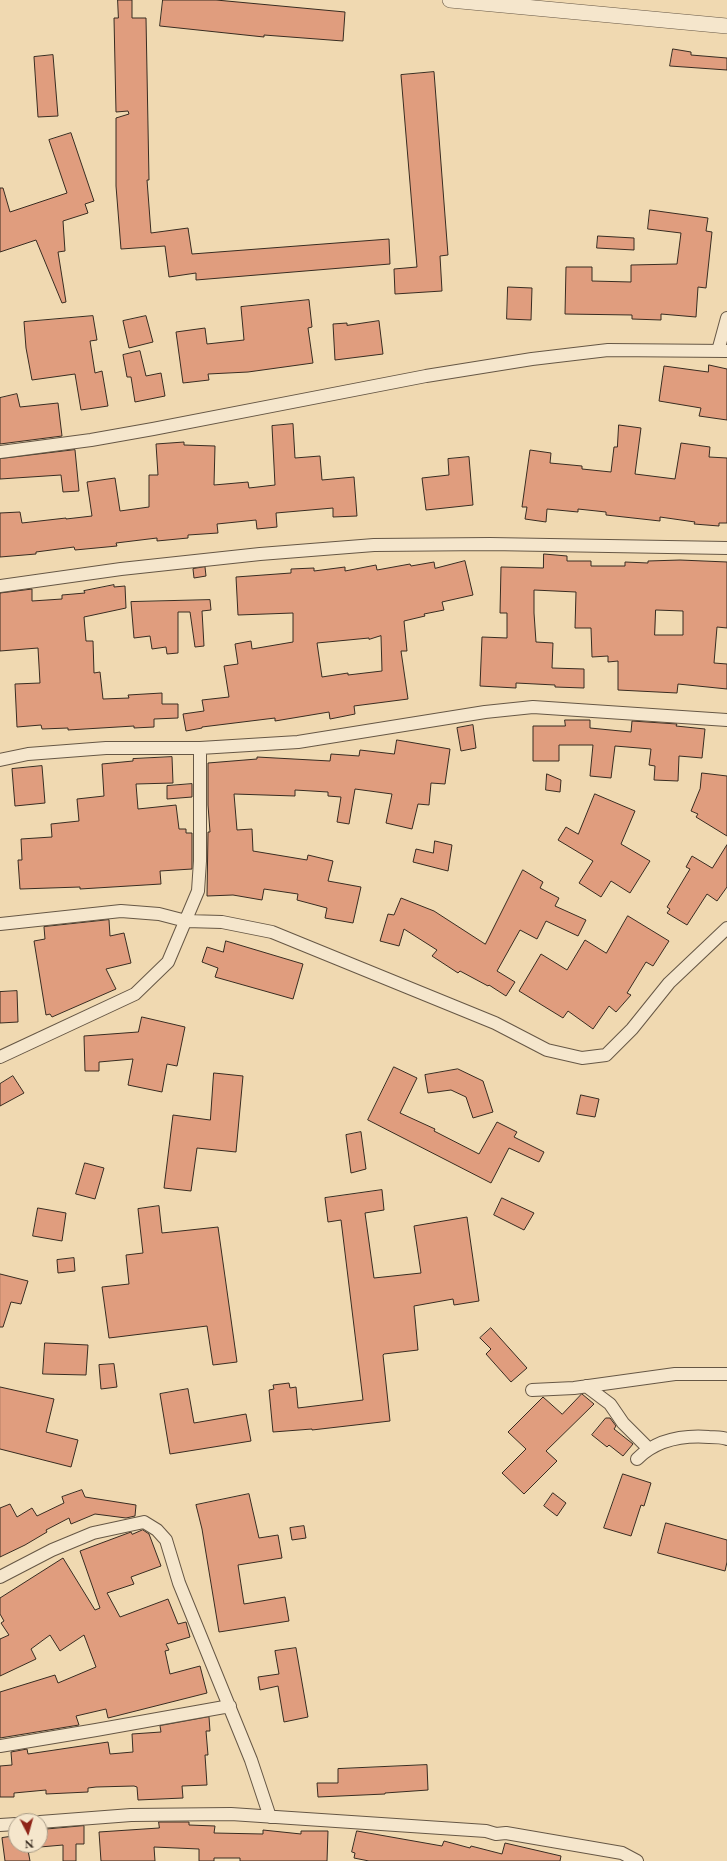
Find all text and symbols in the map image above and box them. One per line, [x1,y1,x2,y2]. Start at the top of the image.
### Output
north arrow [8,1813,48,1853]
text: N [24,1837,34,1851]

